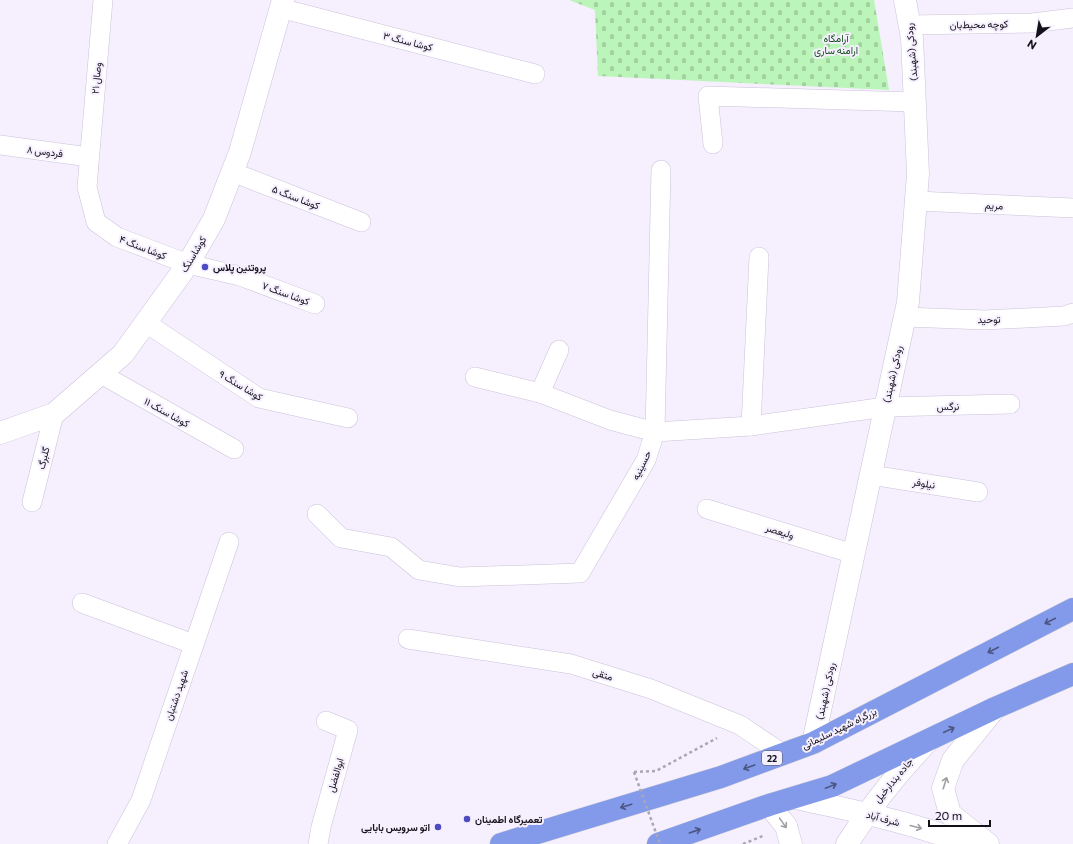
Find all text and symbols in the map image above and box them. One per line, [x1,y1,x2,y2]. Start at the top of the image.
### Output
north arrow [1017,16,1057,56]
street label: کوچه محیط‌بان [950,17,1009,33]
street label: رودکی (شهبند) [902,23,920,81]
street label: کوشا سنگ ۳ [382,29,434,54]
park label: آرامگاه ارامنه ساری [814,32,858,57]
text: N [1025,37,1038,53]
street label: وصال ۲۱ [89,62,104,94]
street label: فردوس ۸ [26,143,64,160]
street label: کوشا سنگ ۵ [270,182,322,213]
street label: مریم [984,199,1004,212]
street label: کوشا سنگ ۴ [117,233,169,263]
street label: کوشاسنگ [178,233,210,275]
place label: پروتئین پلاس [213,261,267,275]
marker: پروتئین پلاس [200,262,210,272]
street label: کوشا سنگ ۷ [260,279,312,308]
street label: توحید [977,313,1001,326]
street label: رودکی (شهبند) [880,344,905,404]
street label: کوشا سنگ ۹ [217,367,265,404]
street label: ۱۱ کوشا سنگ [142,395,192,430]
street label: نرگس [937,400,960,413]
street label: گلبرگ [34,445,53,471]
street label: حسینیه [629,448,654,482]
street label: نیلوفر [911,475,936,492]
street label: ولیعصر [763,521,796,542]
one-way arrow [1044,618,1056,625]
one-way arrow [987,647,999,655]
street label: رودکی (شهبند) [813,661,838,721]
street label: متقی [591,665,615,684]
street label: شهید دشتبان [162,668,191,722]
street label: بزرگراه شهید سلیمانی [800,705,879,752]
one-way arrow [942,726,954,733]
road number: 22 [762,751,782,765]
street label: جاده بندارخیل [871,755,916,805]
street label: ابوالفضل [324,756,347,794]
one-way arrow [744,763,756,771]
one-way arrow [942,777,949,790]
one-way arrow [825,781,837,789]
scale bar [929,802,990,828]
one-way arrow [619,803,632,810]
street label: شرف آباد [865,808,901,829]
text: 20 m [935,808,962,822]
place label: تعمیرگاه اطمینان [475,813,542,826]
marker: تعمیرگاه اطمینان [462,814,472,824]
one-way arrow [779,817,787,828]
place label: اتو سرویس بابایی [361,821,430,834]
marker: اتو سرویس بابایی [433,822,443,832]
one-way arrow [909,823,922,831]
one-way arrow [688,827,701,834]

